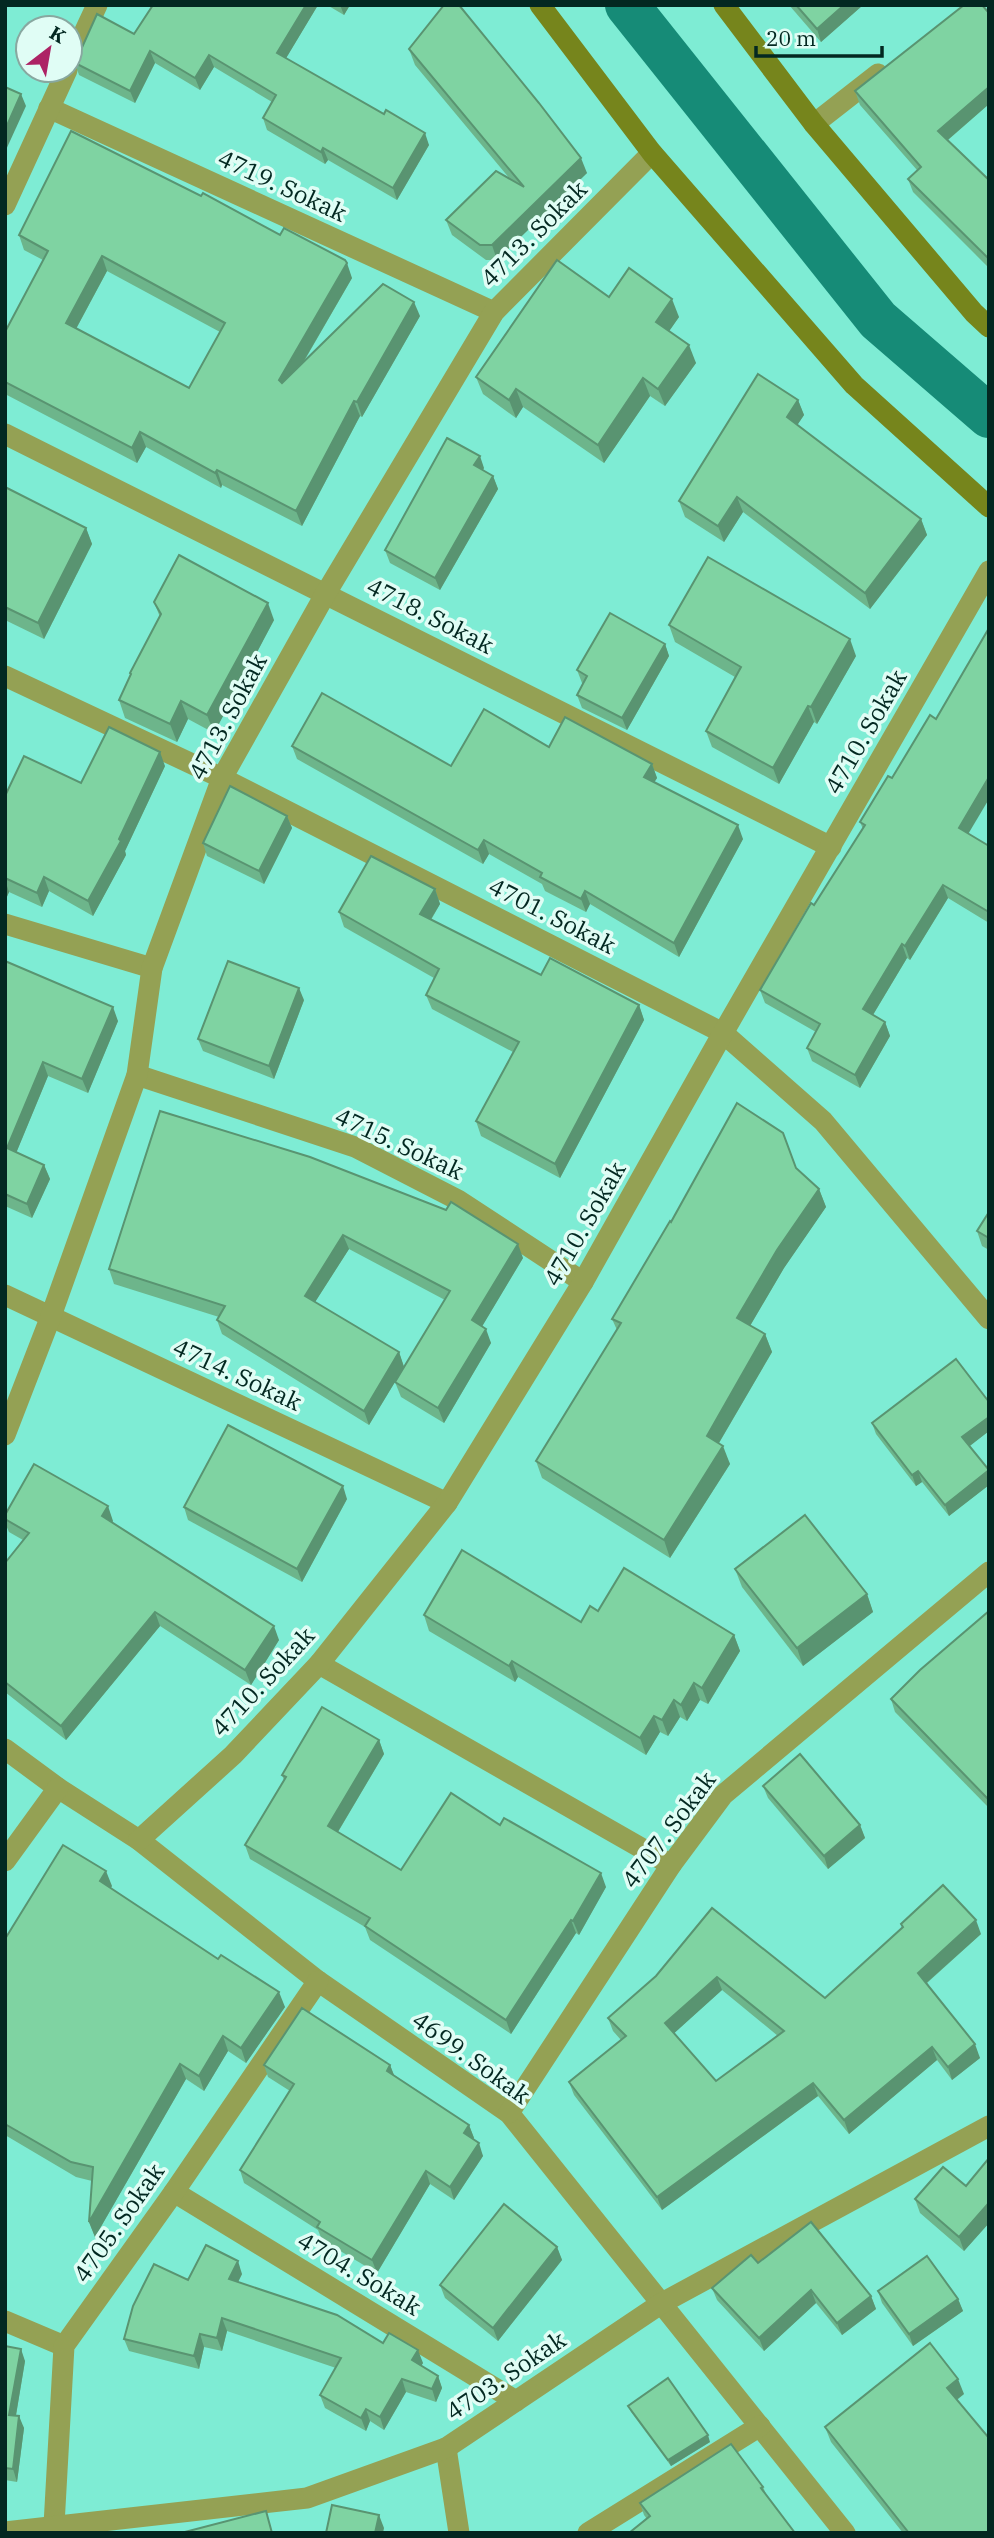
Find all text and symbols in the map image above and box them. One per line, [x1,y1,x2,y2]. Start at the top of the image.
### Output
north arrow [14,14,84,84]
scale bar [756,14,882,58]
text: K [45,20,71,49]
text: 20 m [766,24,816,52]
street label: 4719. Sokak [213,141,352,229]
street label: 4713. Sokak [473,173,594,294]
street label: 4718. Sokak [362,569,499,661]
street label: 4713. Sokak [181,648,274,785]
street label: 4710. Sokak [817,664,914,799]
street label: 4701. Sokak [484,869,621,961]
street label: 4715. Sokak [330,1099,469,1187]
street label: 4710. Sokak [536,1156,633,1291]
street label: 4714. Sokak [168,1330,307,1418]
street label: 4710. Sokak [203,1620,321,1743]
street label: 4707. Sokak [614,1765,723,1894]
street label: 4699. Sokak [406,2004,537,2111]
street label: 4705. Sokak [65,2157,171,2288]
street label: 4704. Sokak [292,2224,427,2322]
street label: 4703. Sokak [439,2323,572,2427]

